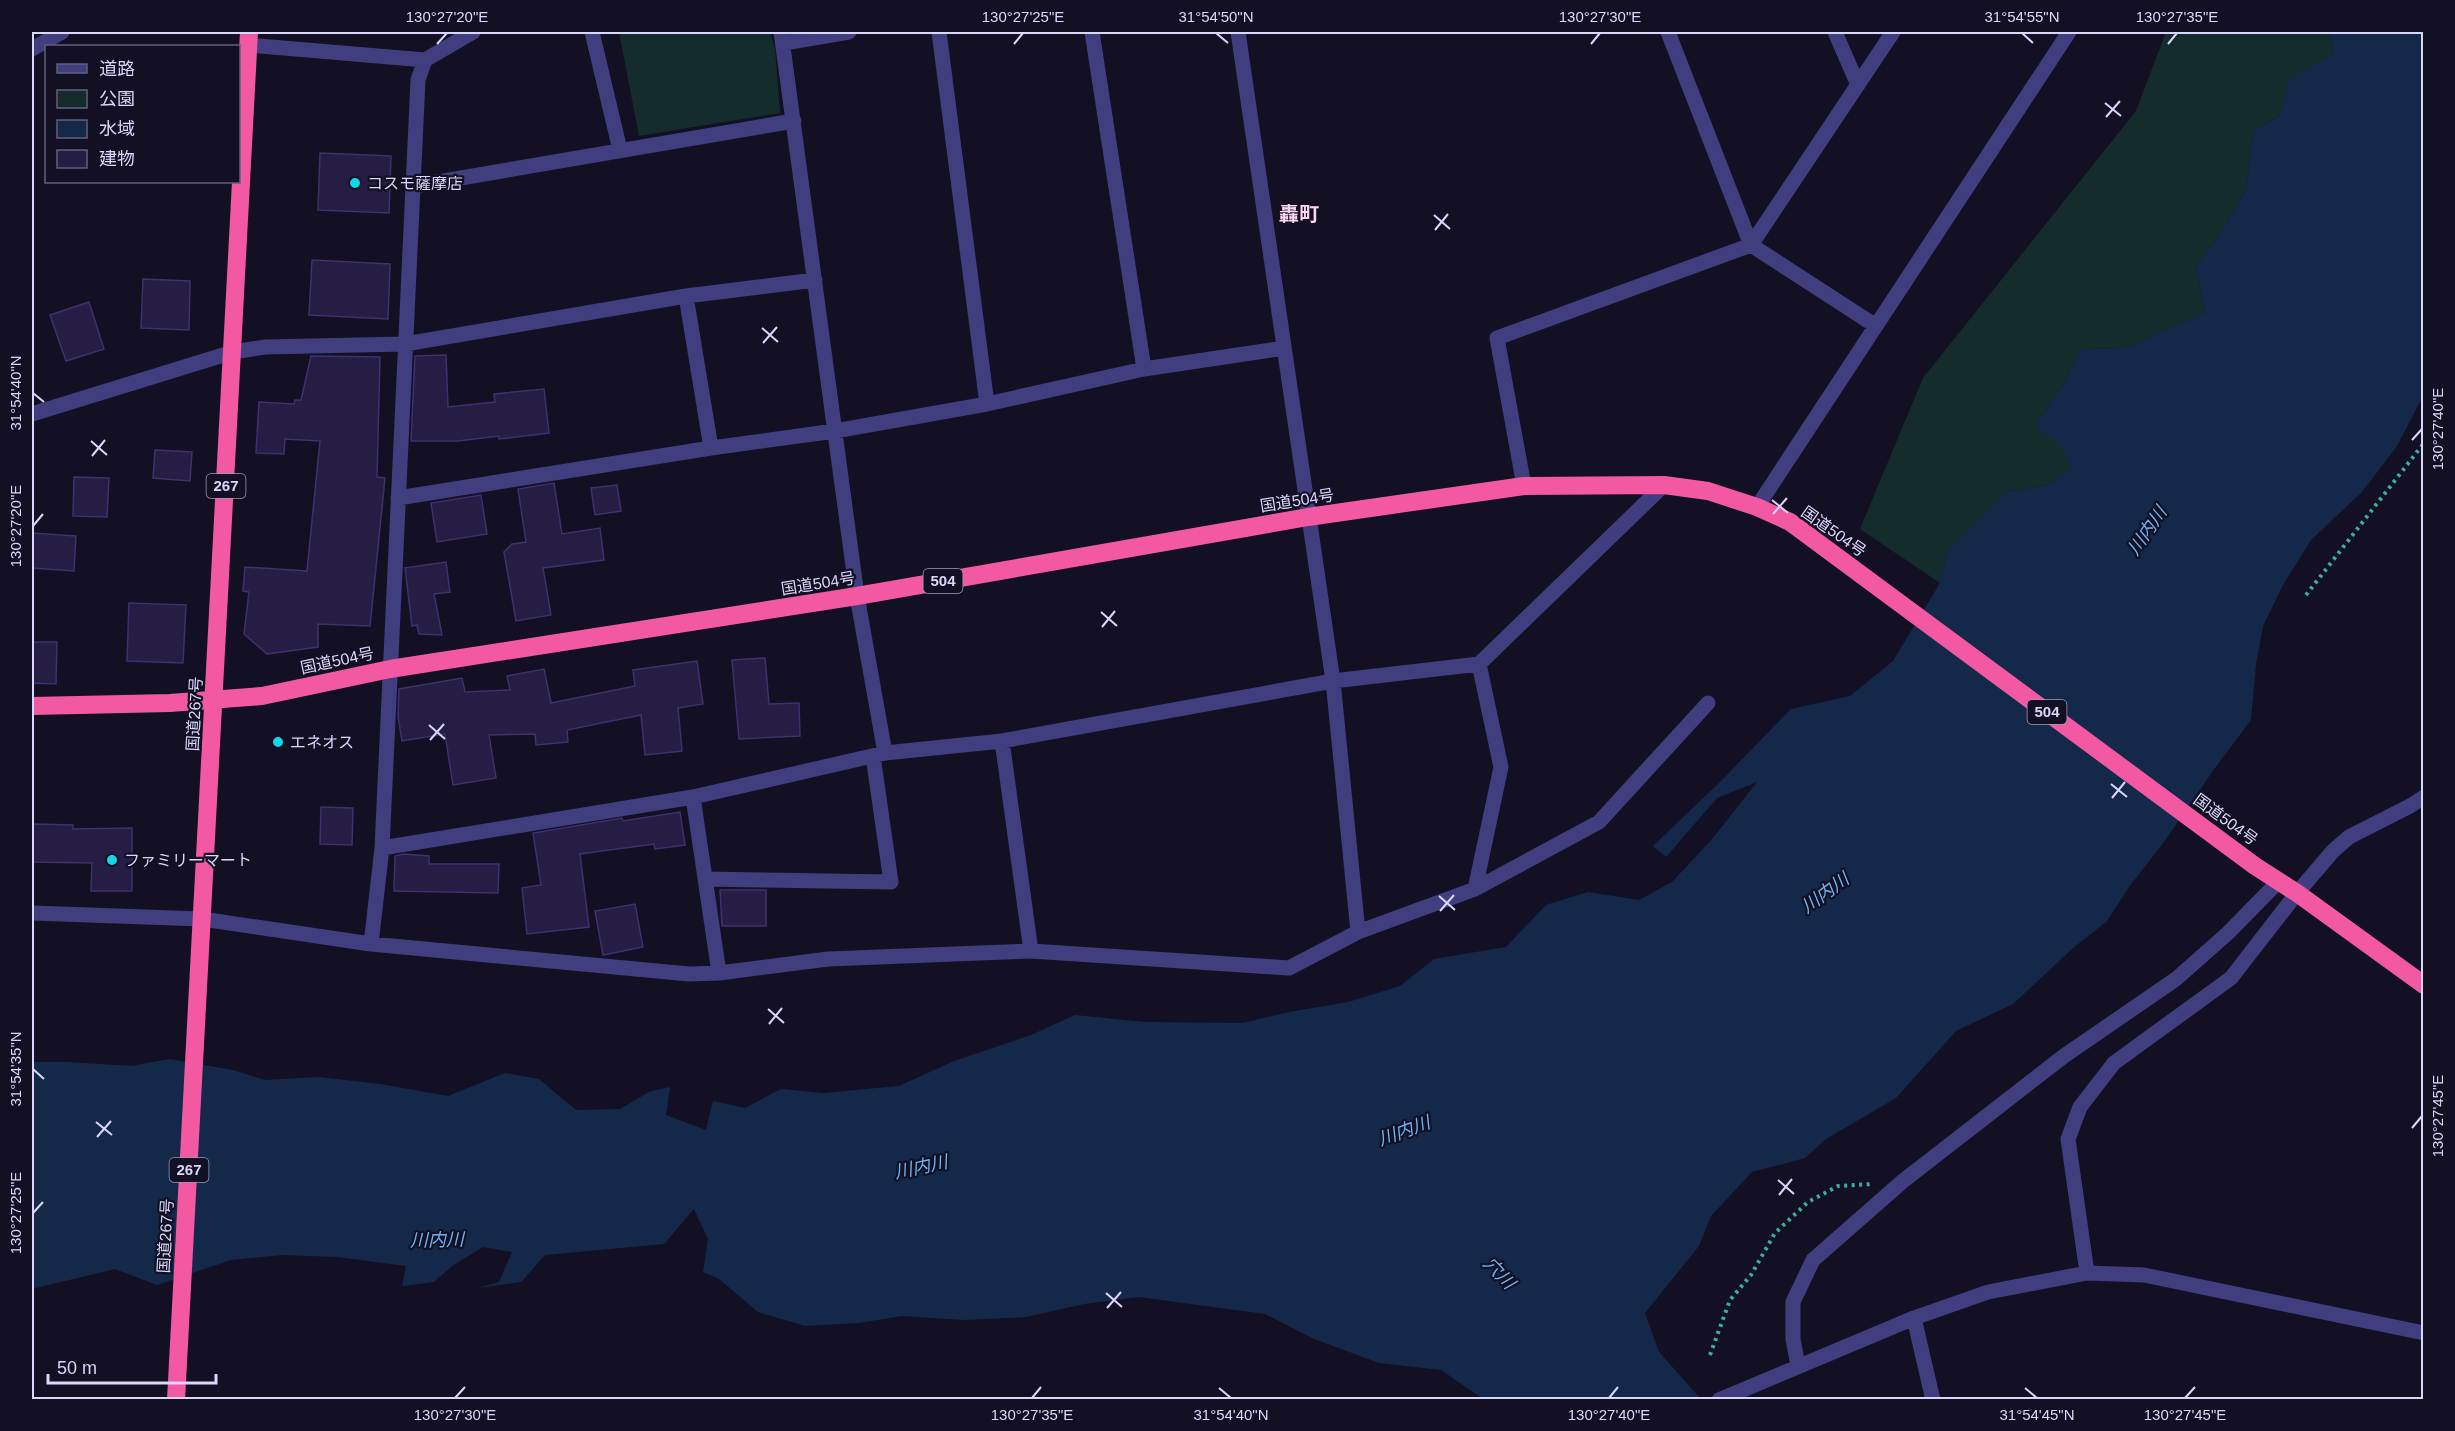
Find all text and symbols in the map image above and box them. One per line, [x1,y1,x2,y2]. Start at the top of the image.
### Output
text: 130°27'20"E [406,8,488,25]
text: 130°27'25"E [982,8,1064,25]
text: 31°54'50"N [1178,8,1254,25]
text: 130°27'30"E [1559,8,1641,25]
text: 31°54'55"N [1984,8,2060,25]
text: 130°27'35"E [2136,8,2218,25]
legend [45,45,240,183]
text: 道路 [99,59,135,79]
text: 公園 [99,89,135,109]
text: 水域 [99,119,135,139]
text: 建物 [99,149,135,169]
place label: コスモ薩摩店 [367,175,463,192]
marker: コスモ薩摩店 [348,176,362,190]
district label: 轟町 [1279,203,1319,225]
text: 31°54'40"N [7,355,24,431]
text: 130°27'40"E [2429,388,2446,470]
road number: 267 [206,474,246,498]
text: 130°27'20"E [7,485,24,567]
street label: 国道504号 [1259,486,1335,515]
water label: 川内川 [2123,502,2172,559]
street label: 国道504号 [1798,503,1869,560]
street label: 国道504号 [780,569,856,598]
road number: 504 [924,569,962,593]
street label: 国道504号 [299,644,375,677]
street label: 国道267号 [184,676,205,752]
road number: 504 [2028,700,2066,724]
place label: エネオス [290,734,354,751]
marker: エネオス [271,735,285,749]
street label: 国道504号 [2190,791,2261,848]
place label: ファミリーマート [124,852,252,869]
marker: ファミリーマート [105,853,119,867]
water label: 川内川 [1797,868,1854,917]
text: 31°54'35"N [7,1031,24,1107]
text: 130°27'45"E [2429,1075,2446,1157]
water label: 川内川 [1375,1112,1435,1150]
water label: 川内川 [893,1151,951,1182]
road number: 267 [170,1158,208,1182]
text: 130°27'25"E [7,1172,24,1254]
street label: 国道267号 [155,1198,176,1274]
water label: 川内川 [410,1229,466,1250]
water label: 穴川 [1479,1253,1520,1294]
scale bar [48,1347,216,1385]
text: 50 m [57,1358,97,1378]
text: 130°27'30"E [414,1406,496,1423]
text: 130°27'35"E [991,1406,1073,1423]
text: 31°54'40"N [1193,1406,1269,1423]
text: 130°27'40"E [1568,1406,1650,1423]
text: 31°54'45"N [1999,1406,2075,1423]
text: 130°27'45"E [2144,1406,2226,1423]

